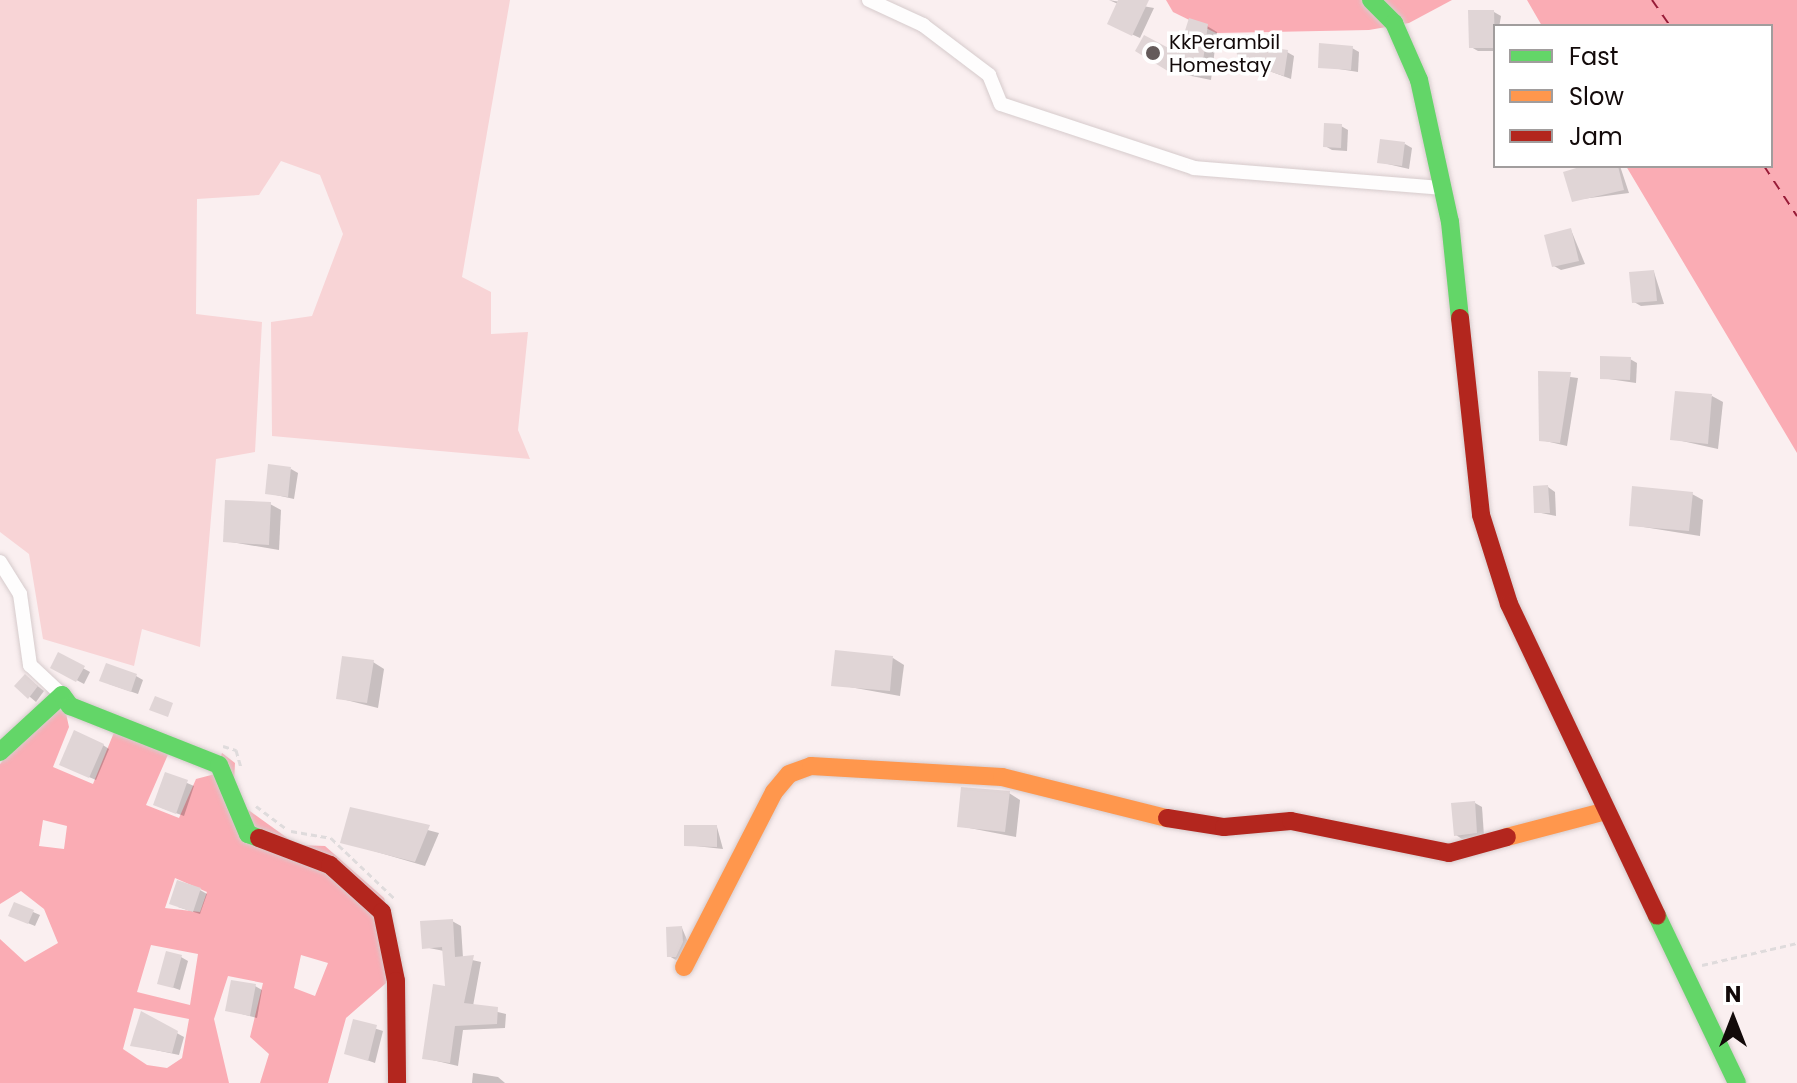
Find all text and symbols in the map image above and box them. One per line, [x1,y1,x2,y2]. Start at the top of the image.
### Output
legend [1493,24,1773,168]
place label: KkPerambil Homestay [1169,30,1280,77]
text: Fast [1569,40,1619,73]
marker: KkPerambil Homestay [1144,44,1162,62]
text: Slow [1569,80,1624,113]
text: Jam [1569,120,1623,153]
north arrow [1693,979,1773,1059]
text: N [1725,979,1741,1010]

